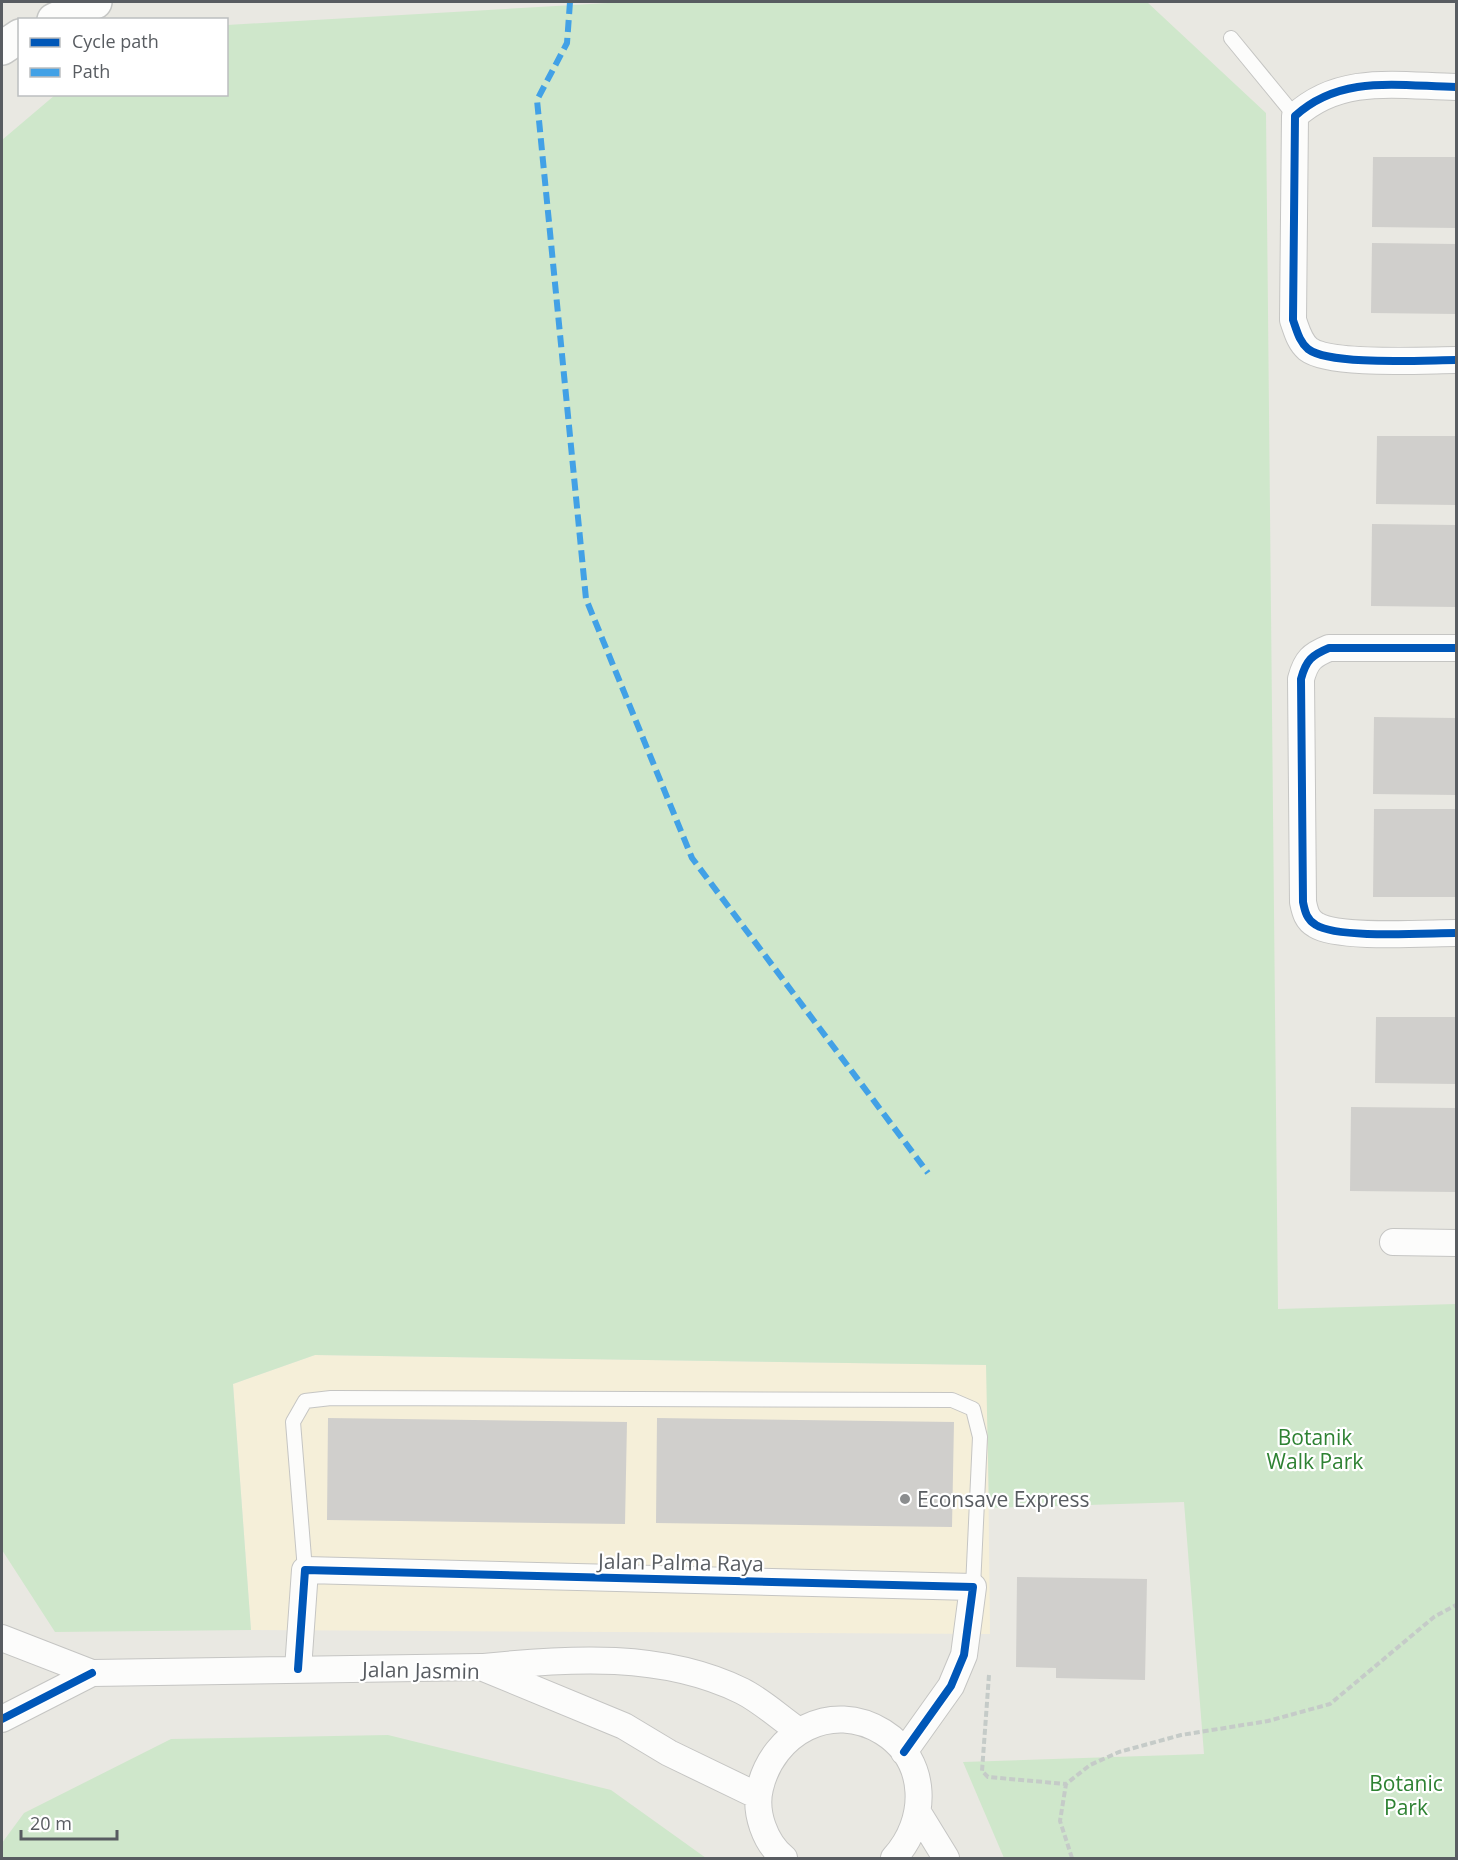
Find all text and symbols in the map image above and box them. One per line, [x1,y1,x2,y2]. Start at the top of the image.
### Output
legend [18,18,228,96]
text: Cycle path [72,29,159,53]
text: Path [72,59,110,83]
park label: Botanik Walk Park [1267,1423,1363,1475]
place label: Econsave Express [917,1485,1090,1513]
marker: Econsave Express [898,1492,912,1506]
street label: Jalan Palma Raya [596,1547,764,1577]
street label: Jalan Jasmin [360,1655,480,1685]
park label: Botanic Park [1369,1769,1443,1821]
scale bar [21,1803,117,1841]
text: 20 m [30,1811,72,1835]

